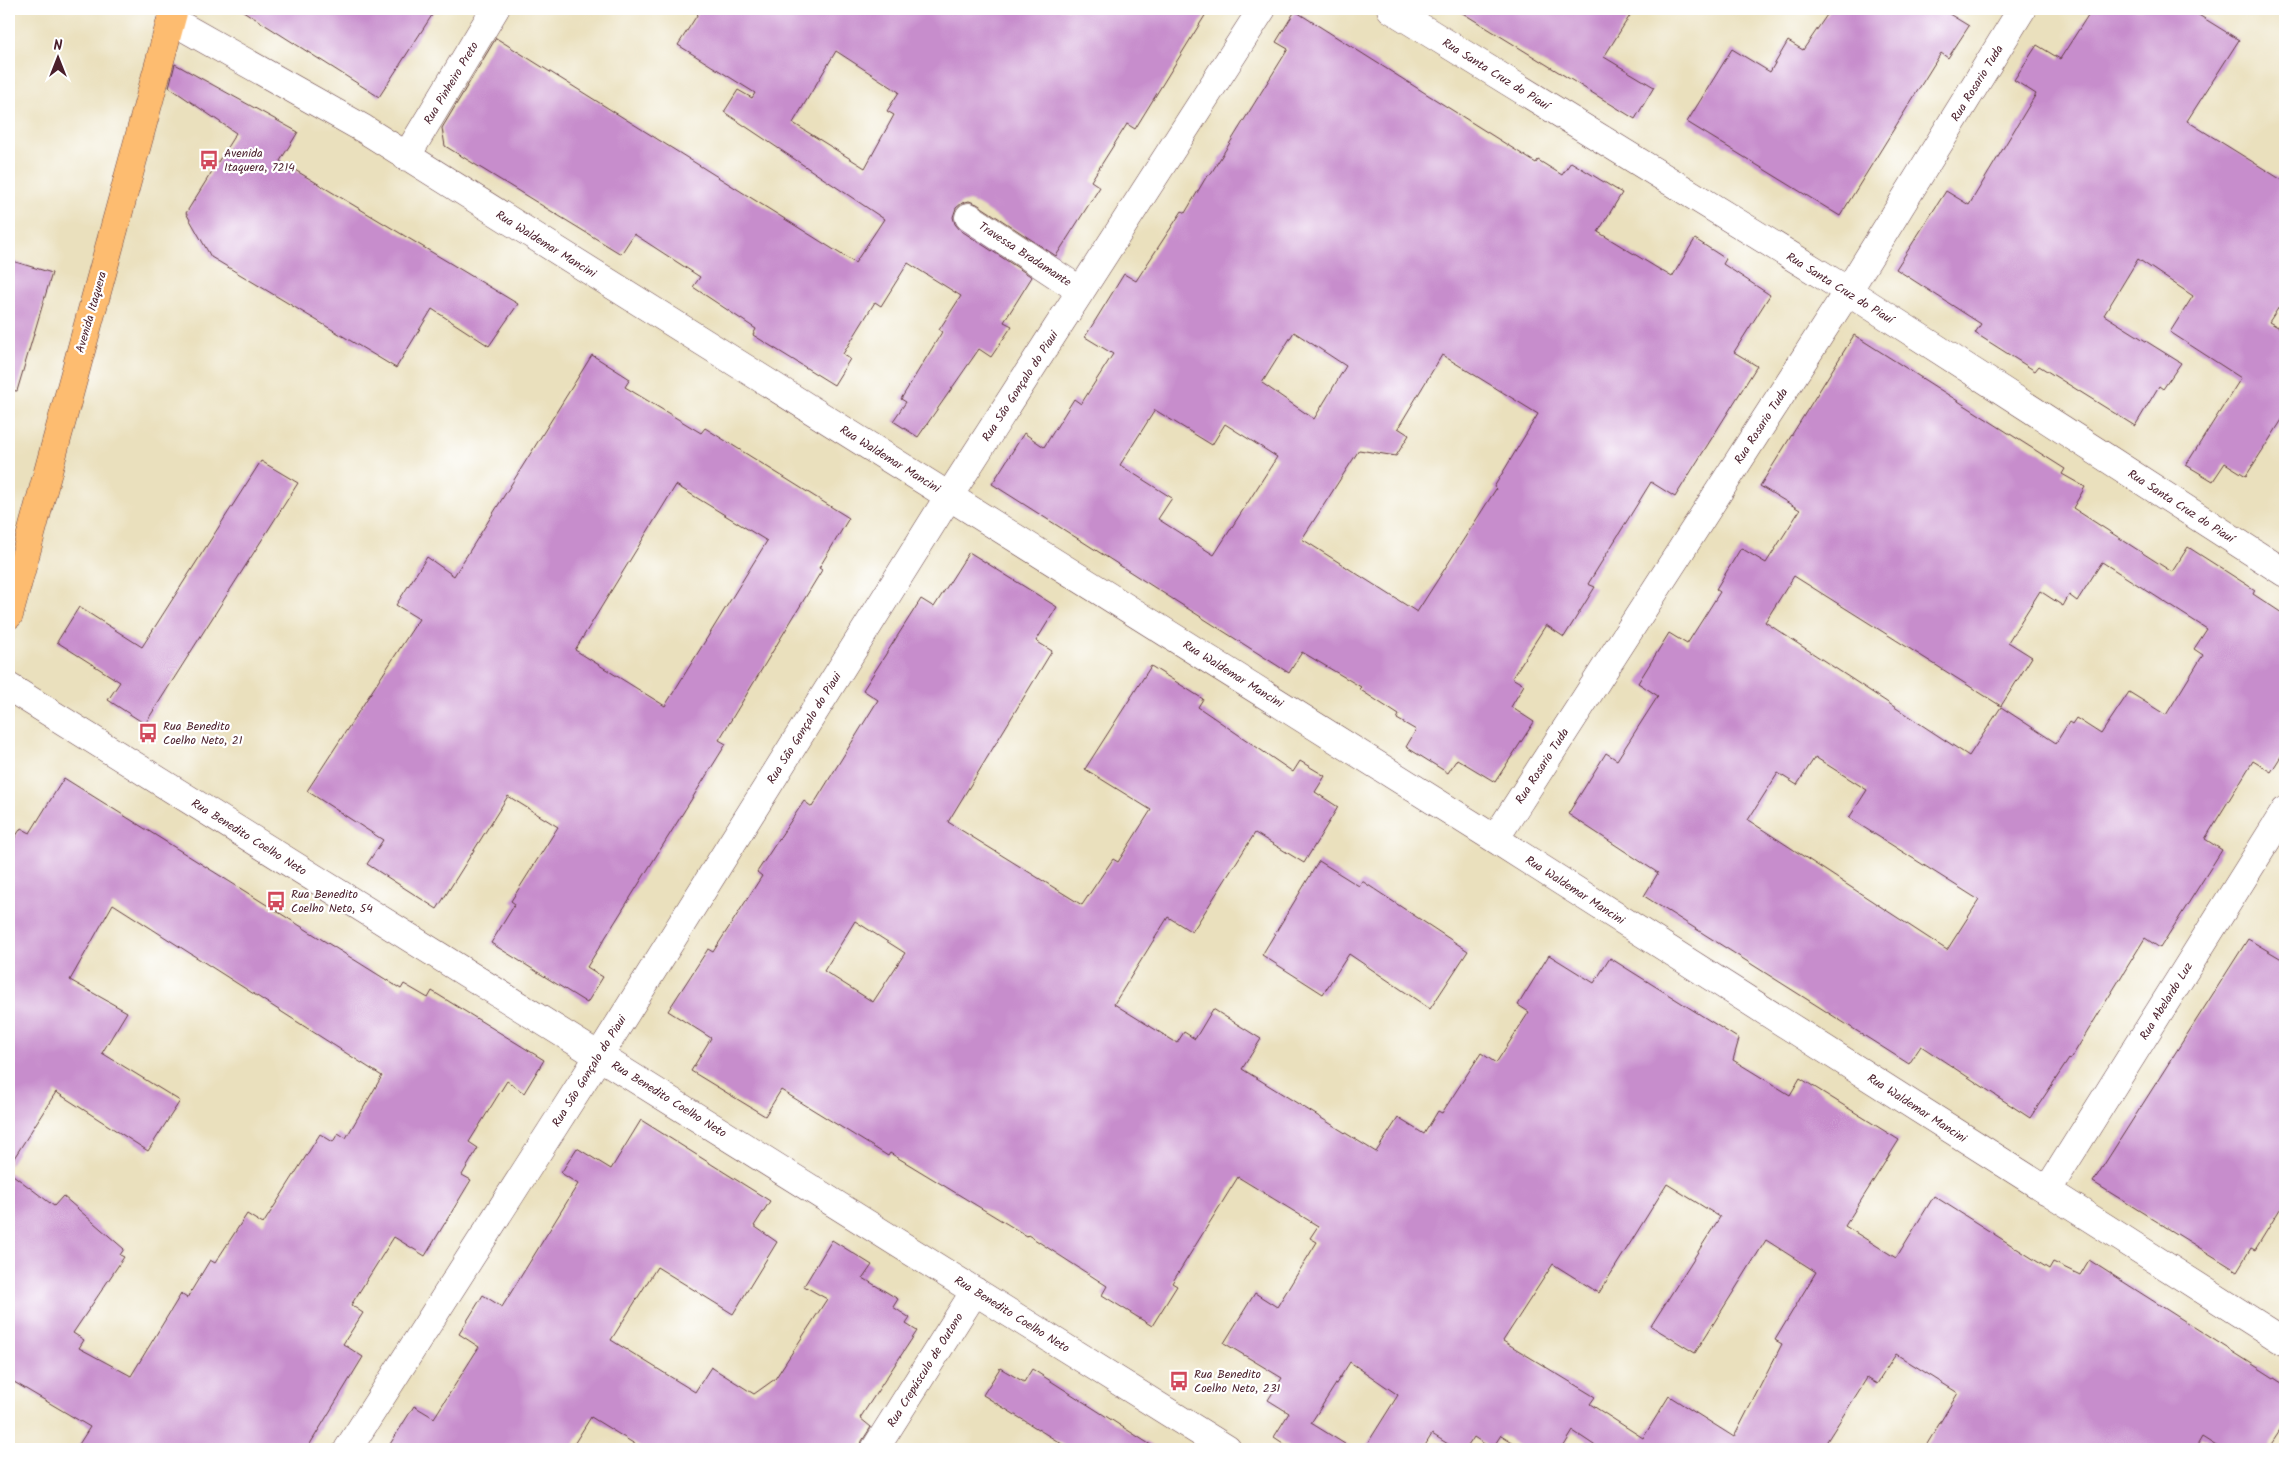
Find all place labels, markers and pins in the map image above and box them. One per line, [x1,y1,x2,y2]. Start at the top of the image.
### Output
place label: Avenida Itaquera, 7214 [224,144,295,177]
bus stop icon: Avenida Itaquera, 7214 [198,149,220,171]
place label: Rua Benedito Coelho Neto, 21 [163,717,243,750]
bus stop icon: Rua Benedito Coelho Neto, 21 [137,722,159,744]
place label: Rua Benedito Coelho Neto, 54 [291,885,373,918]
bus stop icon: Rua Benedito Coelho Neto, 54 [265,890,287,912]
place label: Rua Benedito Coelho Neto, 231 [1194,1365,1281,1398]
bus stop icon: Rua Benedito Coelho Neto, 231 [1168,1370,1190,1392]

